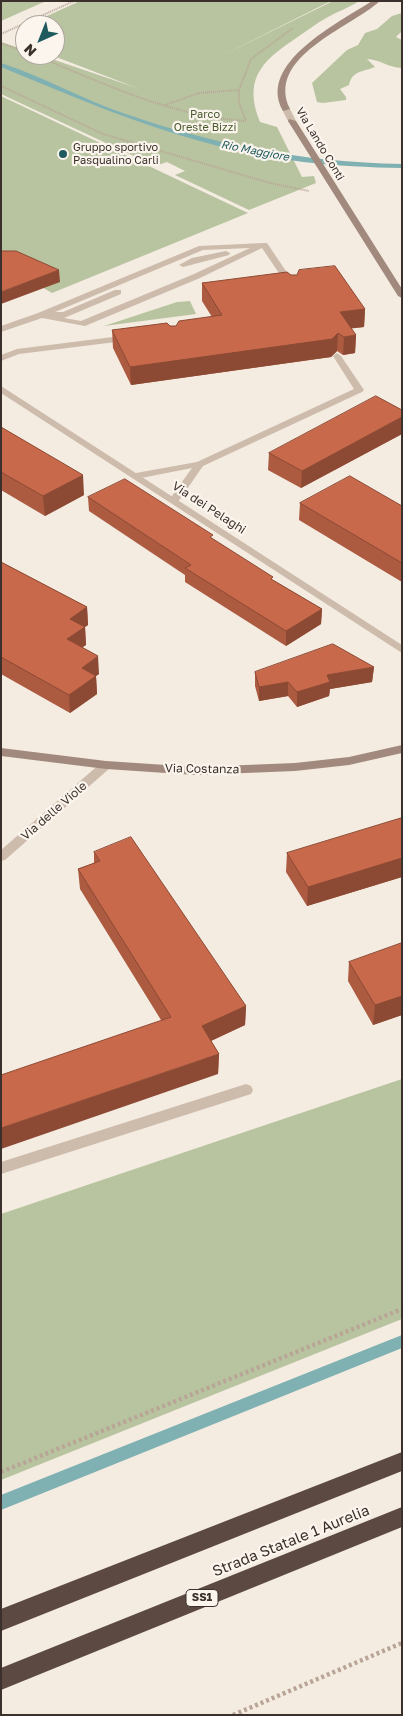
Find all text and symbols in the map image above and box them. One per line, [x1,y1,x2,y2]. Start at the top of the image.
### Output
north arrow [15,15,65,65]
text: N [20,41,40,60]
street label: Via Lando Conti [293,105,347,183]
park label: Parco Oreste Bizzi [174,108,236,134]
water label: Rio Maggiore [220,138,290,164]
place label: Gruppo sportivo Pasqualino Carli [73,141,159,167]
marker: Gruppo sportivo Pasqualino Carli [57,148,69,160]
street label: Via dei Pelaghi [169,479,249,537]
street label: Via Costanza [165,761,239,777]
street label: Via delle Viole [18,779,90,843]
street label: Strada Statale 1 Aurelia [210,1501,372,1581]
road number: SS1 [186,1590,218,1606]

